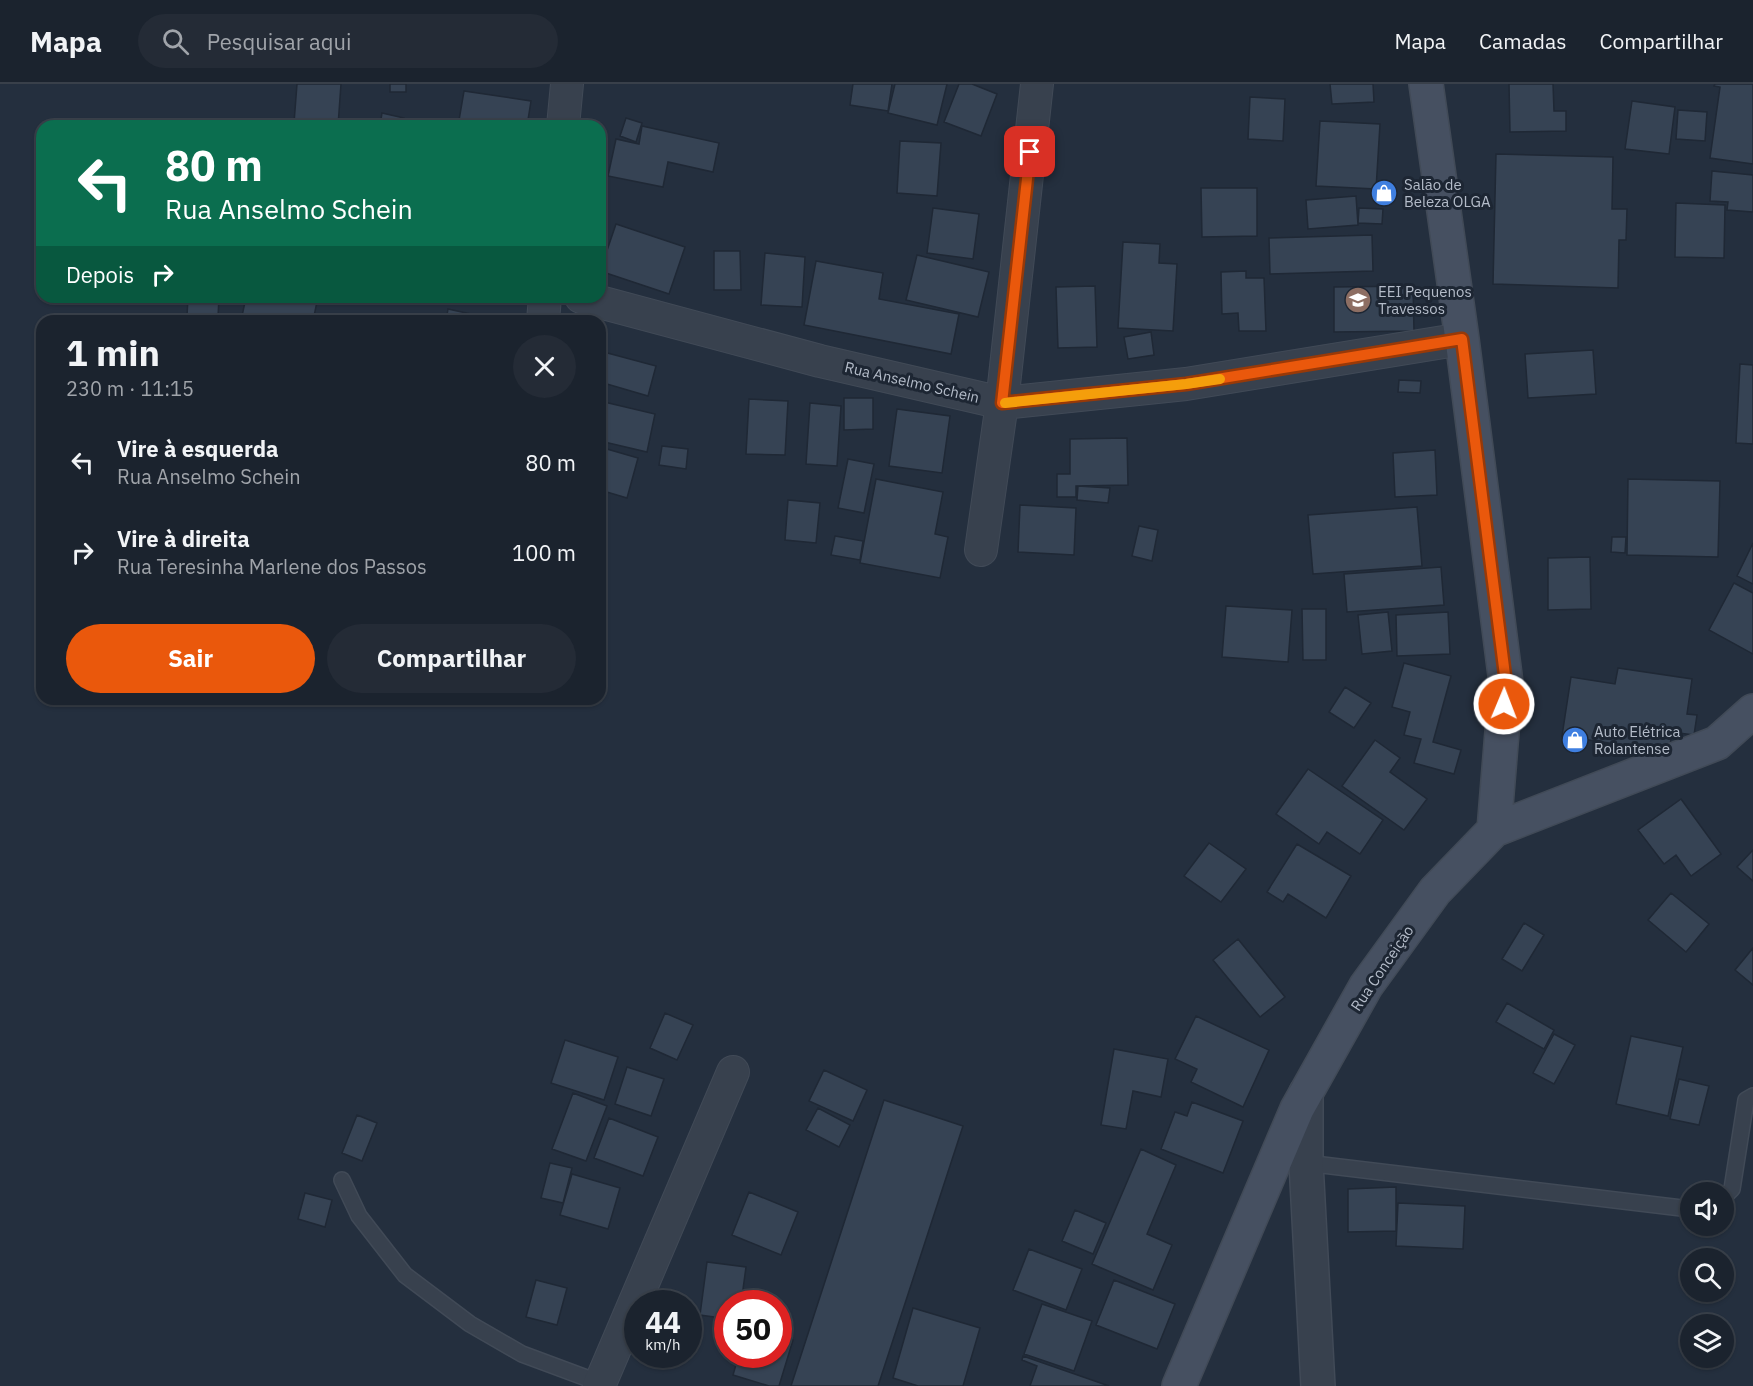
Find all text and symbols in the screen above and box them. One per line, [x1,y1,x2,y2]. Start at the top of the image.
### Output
search box [138,14,558,68]
text: Mapa [30,23,102,60]
icon: search [159,25,192,58]
text: Pesquisar aqui [207,27,352,56]
text: Mapa [1394,27,1446,55]
text: Camadas [1479,27,1566,55]
text: Compartilhar [1599,27,1723,55]
pin [1004,126,1055,177]
icon: arrive [1013,135,1046,168]
text: 80 m [165,138,263,193]
icon: left [66,144,144,222]
place label: Salão de Beleza OLGA [1404,175,1491,211]
shop icon: Salão de Beleza OLGA [1369,178,1399,208]
text: Rua Anselmo Schein [165,191,413,226]
icon: right [146,258,179,291]
text: Depois [66,260,134,289]
place label: EEI Pequenos Travessos [1378,282,1472,318]
school or university icon: EEI Pequenos Travessos [1343,285,1373,315]
text: 1 min [66,329,160,376]
button: close [513,335,576,398]
street label: Rua Anselmo Schein [843,357,981,407]
text: 230 m · 11:15 [66,375,194,402]
text: Vire à esquerda [117,434,279,463]
icon: left [66,446,99,479]
text: 80 m [525,448,576,477]
text: Rua Anselmo Schein [117,463,301,490]
text: Vire à direita [117,524,250,553]
icon: right [66,536,99,569]
text: 100 m [512,538,576,567]
text: Rua Teresinha Marlene dos Passos [117,553,427,580]
button: Sair [66,624,315,693]
button: Compartilhar [327,624,576,693]
position arrow [1472,672,1536,736]
place label: Auto Elétrica Rolantense [1594,722,1680,758]
shop icon: Auto Elétrica Rolantense [1560,725,1590,755]
street label: Rua Conceição [1346,922,1418,1014]
map controls [1680,1182,1734,1368]
button: sound [1680,1182,1734,1236]
button: search [1680,1248,1734,1302]
speed limit sign: 50 [714,1290,792,1368]
text: 44 [645,1302,681,1341]
button: layers [1680,1314,1734,1368]
text: km/h [645,1335,681,1354]

